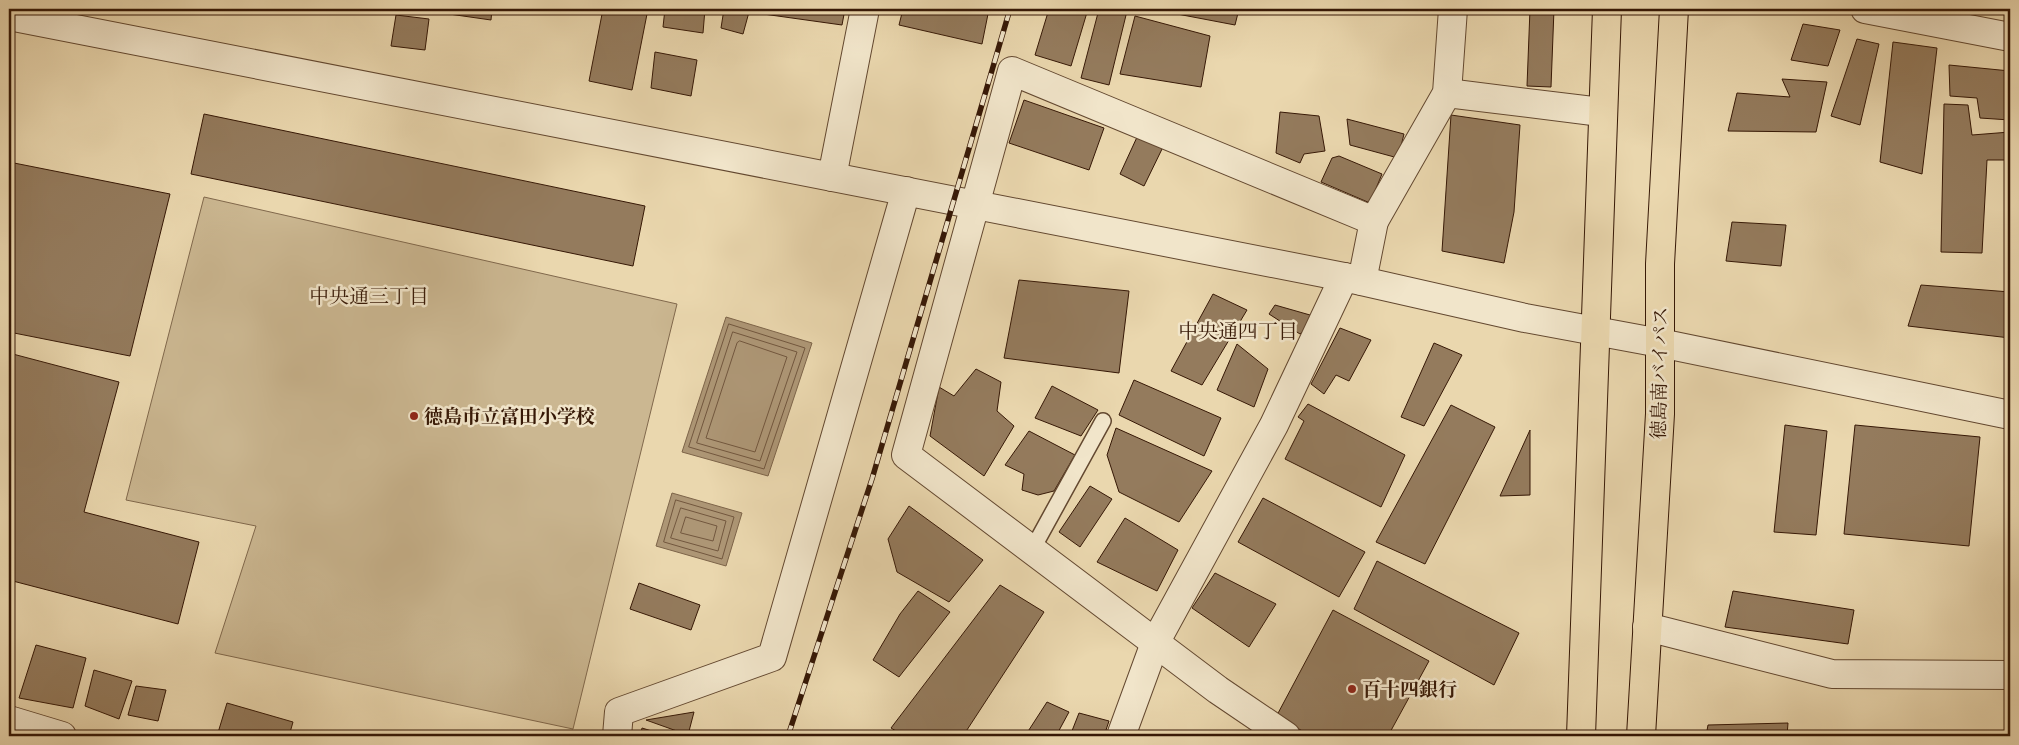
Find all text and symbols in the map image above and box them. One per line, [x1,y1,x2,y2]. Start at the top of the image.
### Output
district label: 中央通三丁目 [309,283,429,310]
street label: 徳島南バイパス [1646,306,1674,440]
district label: 中央通四丁目 [1178,318,1298,345]
place label: 徳島市立富田小学校 [424,404,595,430]
marker: 徳島市立富田小学校 [408,410,420,422]
place label: 百十四銀行 [1362,677,1457,703]
marker: 百十四銀行 [1346,683,1358,695]

